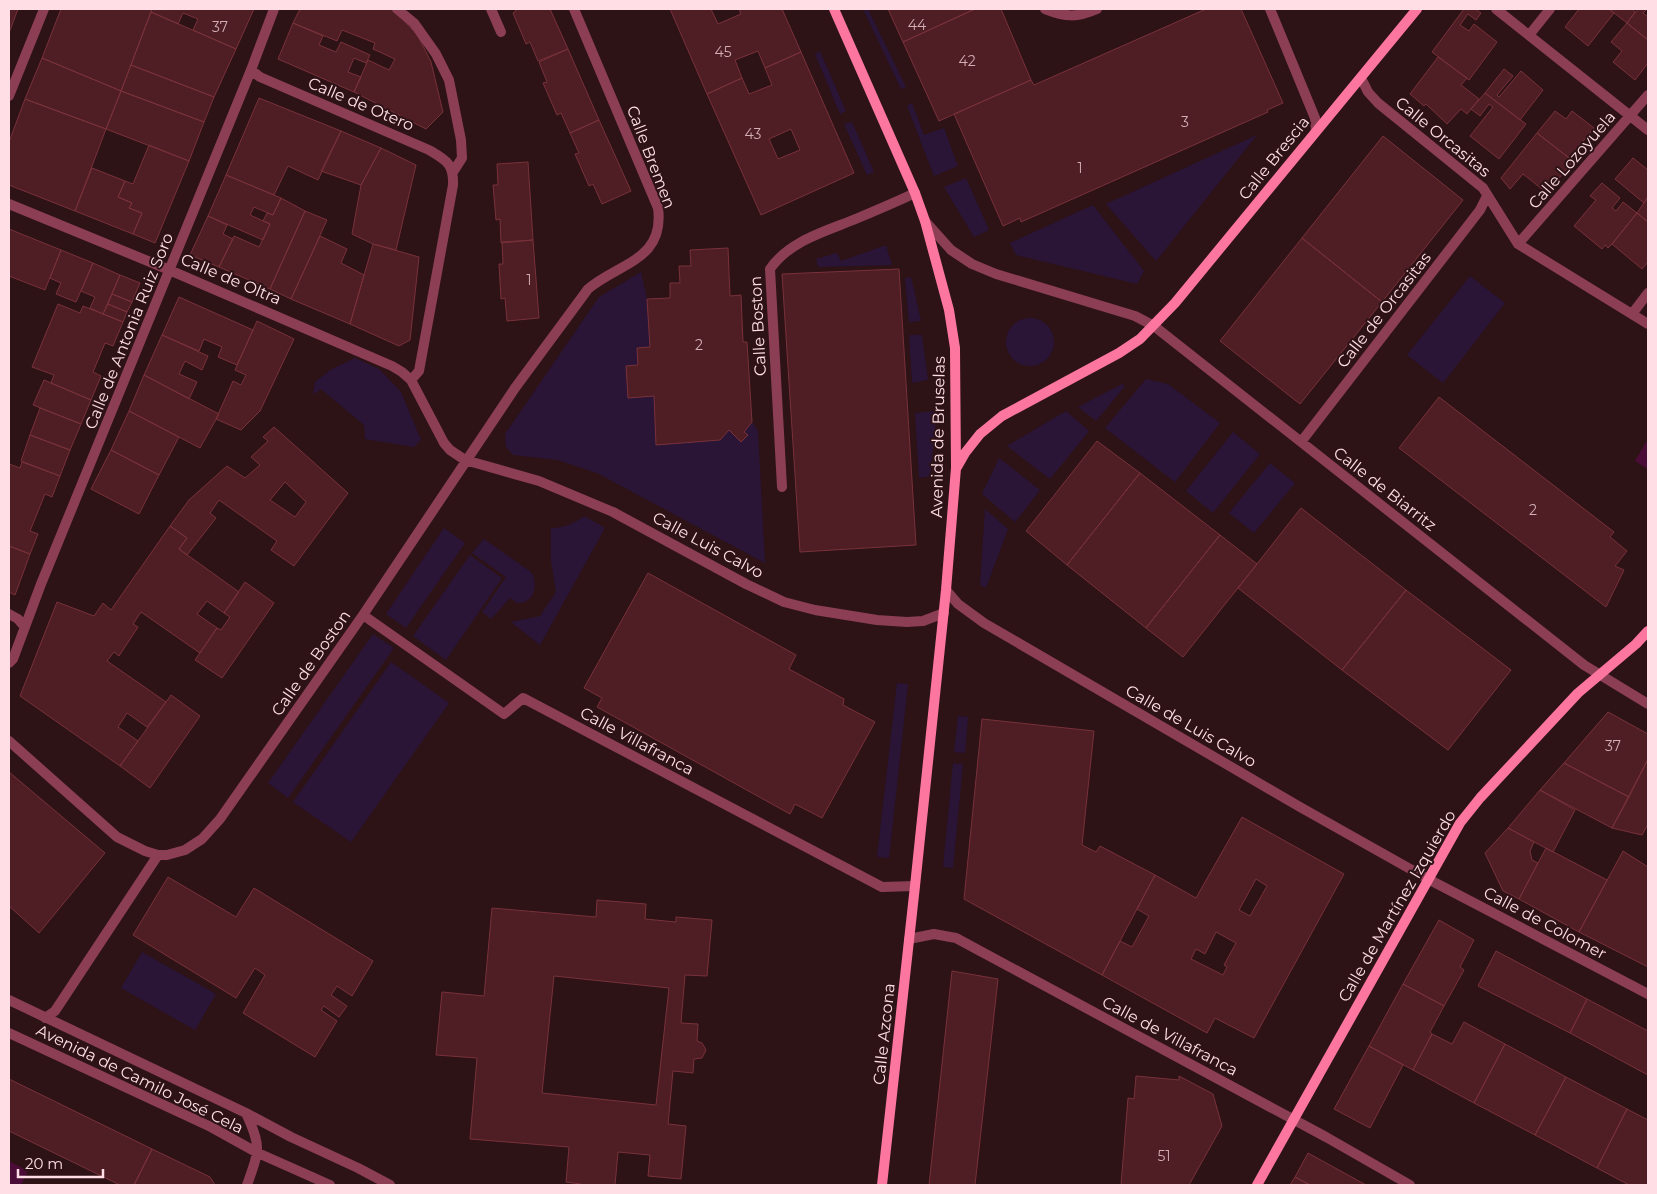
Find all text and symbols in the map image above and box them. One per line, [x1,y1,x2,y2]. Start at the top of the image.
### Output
house number: 44 [908,16,927,34]
house number: 37 [212,18,228,36]
house number: 45 [714,43,732,61]
house number: 42 [958,52,976,70]
street label: Calle de Otero [305,73,417,135]
street label: Calle Orcasitas [1392,93,1494,181]
street label: Calle Bremen [623,103,679,211]
street label: Calle Lozoyuela [1524,107,1620,213]
house number: 3 [1181,113,1189,131]
street label: Calle Brescia [1235,113,1313,203]
house number: 43 [745,125,762,143]
house number: 1 [1077,159,1083,177]
street label: Calle de Antonia Ruiz Soro [81,230,177,432]
street label: Calle de Orcasitas [1333,248,1435,372]
street label: Calle de Oltra [178,249,284,309]
house number: 1 [526,271,532,289]
street label: Calle Boston [746,276,770,376]
house number: 2 [695,336,703,354]
street label: Avenida de Bruselas [927,356,949,518]
street label: Calle de Biarritz [1330,443,1440,535]
house number: 2 [1529,501,1537,519]
street label: Calle Luis Calvo [649,508,767,582]
street label: Calle de Boston [267,606,355,720]
street label: Calle de Luis Calvo [1122,681,1260,771]
street label: Calle Villafranca [577,703,697,779]
house number: 37 [1605,737,1621,755]
street label: Calle de Martínez Izquierdo [1334,807,1460,1005]
street label: Calle de Colomer [1480,883,1610,963]
street label: Calle Azcona [869,982,899,1086]
street label: Calle de Villafranca [1099,992,1241,1080]
street label: Avenida de Camilo José Cela [33,1020,247,1138]
scale bar [18,1146,102,1178]
house number: 51 [1158,1147,1170,1165]
text: 20 m [25,1154,63,1173]

